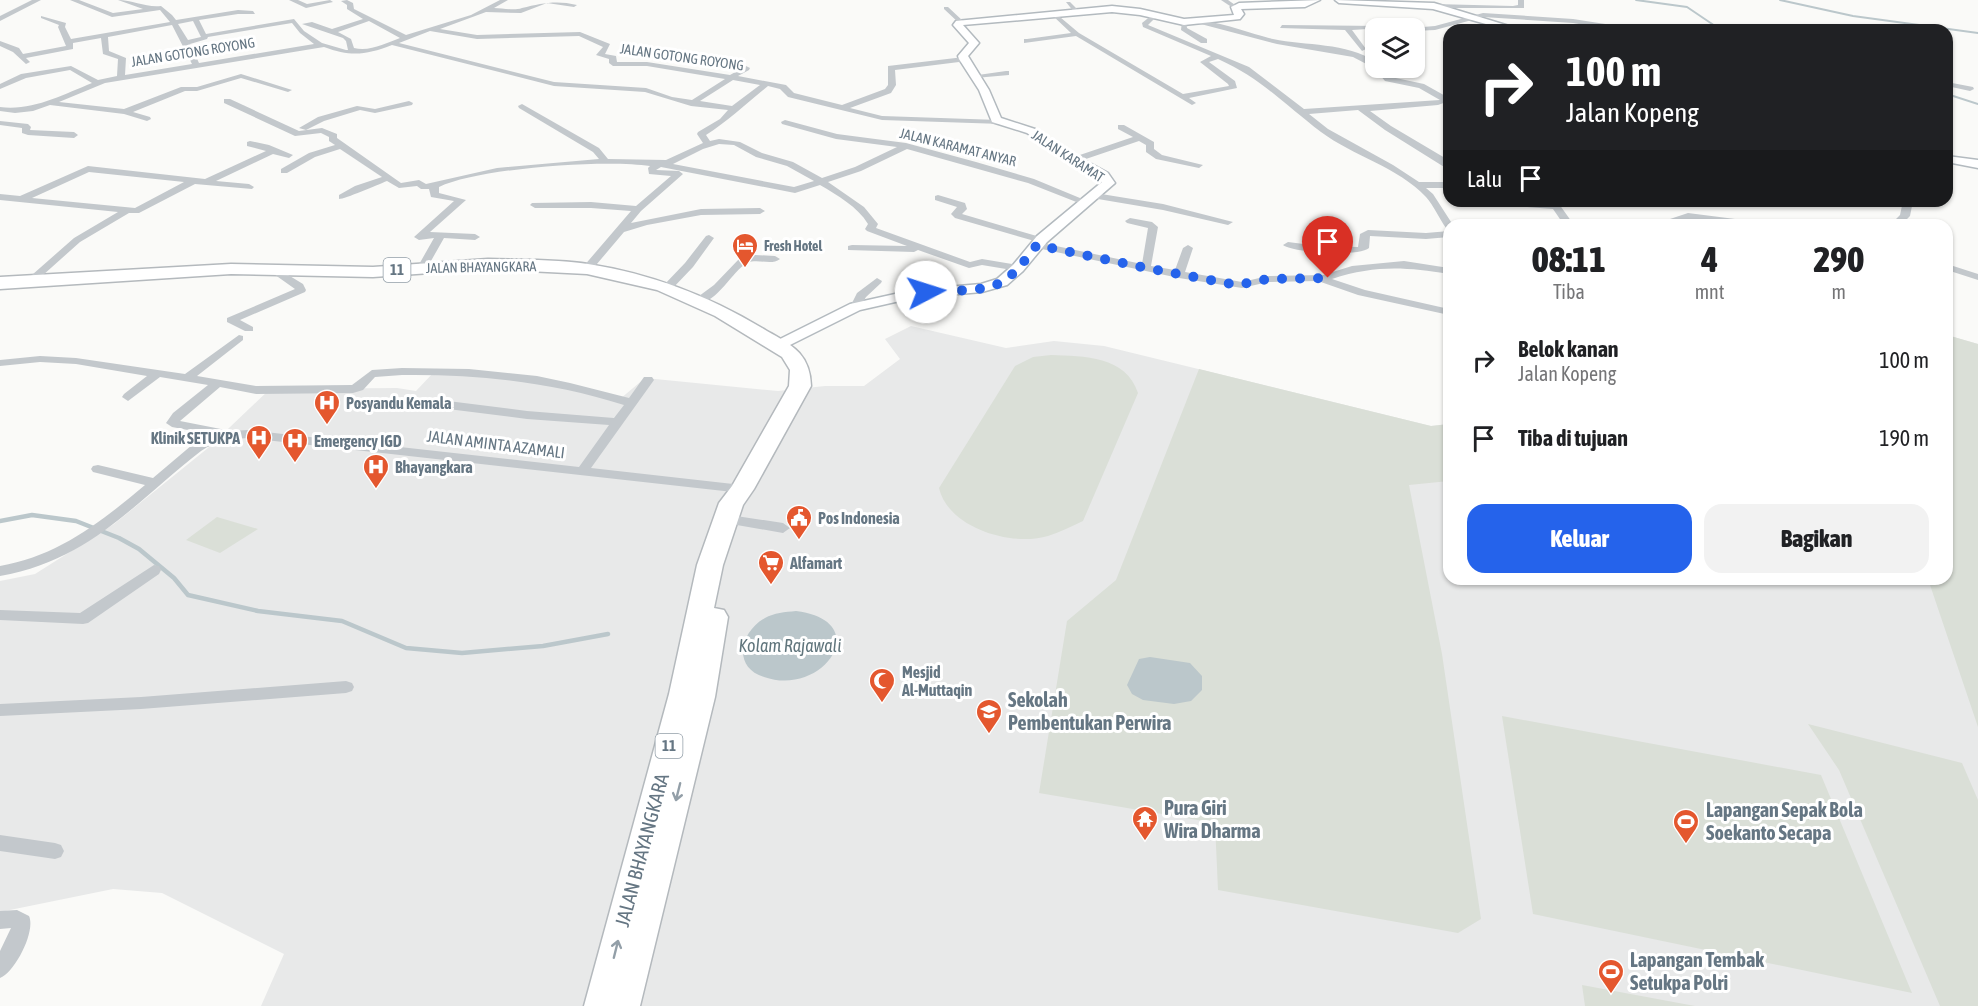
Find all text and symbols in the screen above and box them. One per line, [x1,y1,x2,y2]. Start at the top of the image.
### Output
map controls [1365,18,1425,78]
button: layers [1365,18,1425,78]
street label: JALAN GOTONG ROYONG [130,34,256,70]
street label: JALAN GOTONG ROYONG [619,40,745,74]
text: 100 m [1566,47,1661,95]
icon: right [1467,48,1545,126]
text: Jalan Kopeng [1566,97,1699,128]
street label: JALAN KARAMAT ANYAR [898,125,1018,169]
street label: JALAN KARAMAT [1029,127,1107,185]
icon: arrive [1514,162,1547,195]
text: Lalu [1467,166,1502,192]
pin [1302,216,1353,278]
icon: arrive [1311,225,1344,258]
hotel icon: Fresh Hotel [730,231,760,269]
place label: Fresh Hotel [764,238,822,254]
text: 08:11 [1532,238,1606,280]
text: 4 [1701,238,1718,280]
text: 290 [1813,238,1864,280]
road number: 11 [384,258,410,282]
street label: JALAN BHAYANGKARA [426,258,536,276]
position arrow [894,260,958,324]
text: Tiba [1553,280,1585,303]
text: mnt [1695,280,1725,303]
text: m [1832,280,1846,303]
text: Belok kanan [1518,336,1619,362]
icon: right [1467,344,1500,377]
text: 100 m [1879,347,1929,373]
text: Jalan Kopeng [1518,362,1616,385]
hospital icon: Posyandu Kemala [312,388,342,426]
place label: Posyandu Kemala [346,394,451,412]
icon: arrive [1467,422,1500,455]
hospital icon: Klinik SETUKPA [244,423,274,461]
text: Tiba di tujuan [1518,425,1628,451]
text: 190 m [1879,425,1929,451]
hospital icon: Emergency IGD [280,426,310,464]
street label: JALAN AMINTA AZAMALI [426,427,566,461]
place label: Klinik SETUKPA [151,429,240,447]
place label: Emergency IGD [314,432,402,450]
hospital icon: Bhayangkara [361,452,391,490]
place label: Bhayangkara [395,458,473,476]
public building icon: Pos Indonesia [784,503,814,541]
button: Keluar [1467,504,1692,573]
button: Bagikan [1704,504,1929,573]
place label: Pos Indonesia [818,509,900,527]
supermarket icon: Alfamart [756,548,786,586]
place label: Alfamart [789,554,842,572]
water label: Kolam Rajawali [739,635,841,656]
place label: Mesjid Al-Muttaqin [901,663,972,699]
mosque icon: Mesjid Al-Muttaqin [867,666,897,704]
place label: Sekolah Pembentukan Perwira [1008,688,1171,734]
school or university icon: Sekolah Pembentukan Perwira [974,697,1004,735]
road number: 11 [656,734,682,758]
street label: JALAN BHAYANGKARA [610,771,673,929]
one-way arrow [671,783,683,802]
place label: Pura Giri Wira Dharma [1163,796,1260,842]
place label: Lapangan Sepak Bola Soekanto Secapa [1706,798,1863,844]
temple icon: Pura Giri Wira Dharma [1130,804,1160,842]
sports icon: Lapangan Sepak Bola Soekanto Secapa [1671,807,1701,845]
one-way arrow [611,940,623,959]
place label: Lapangan Tembak Setukpa Polri [1630,948,1764,994]
sports icon: Lapangan Tembak Setukpa Polri [1596,957,1626,995]

